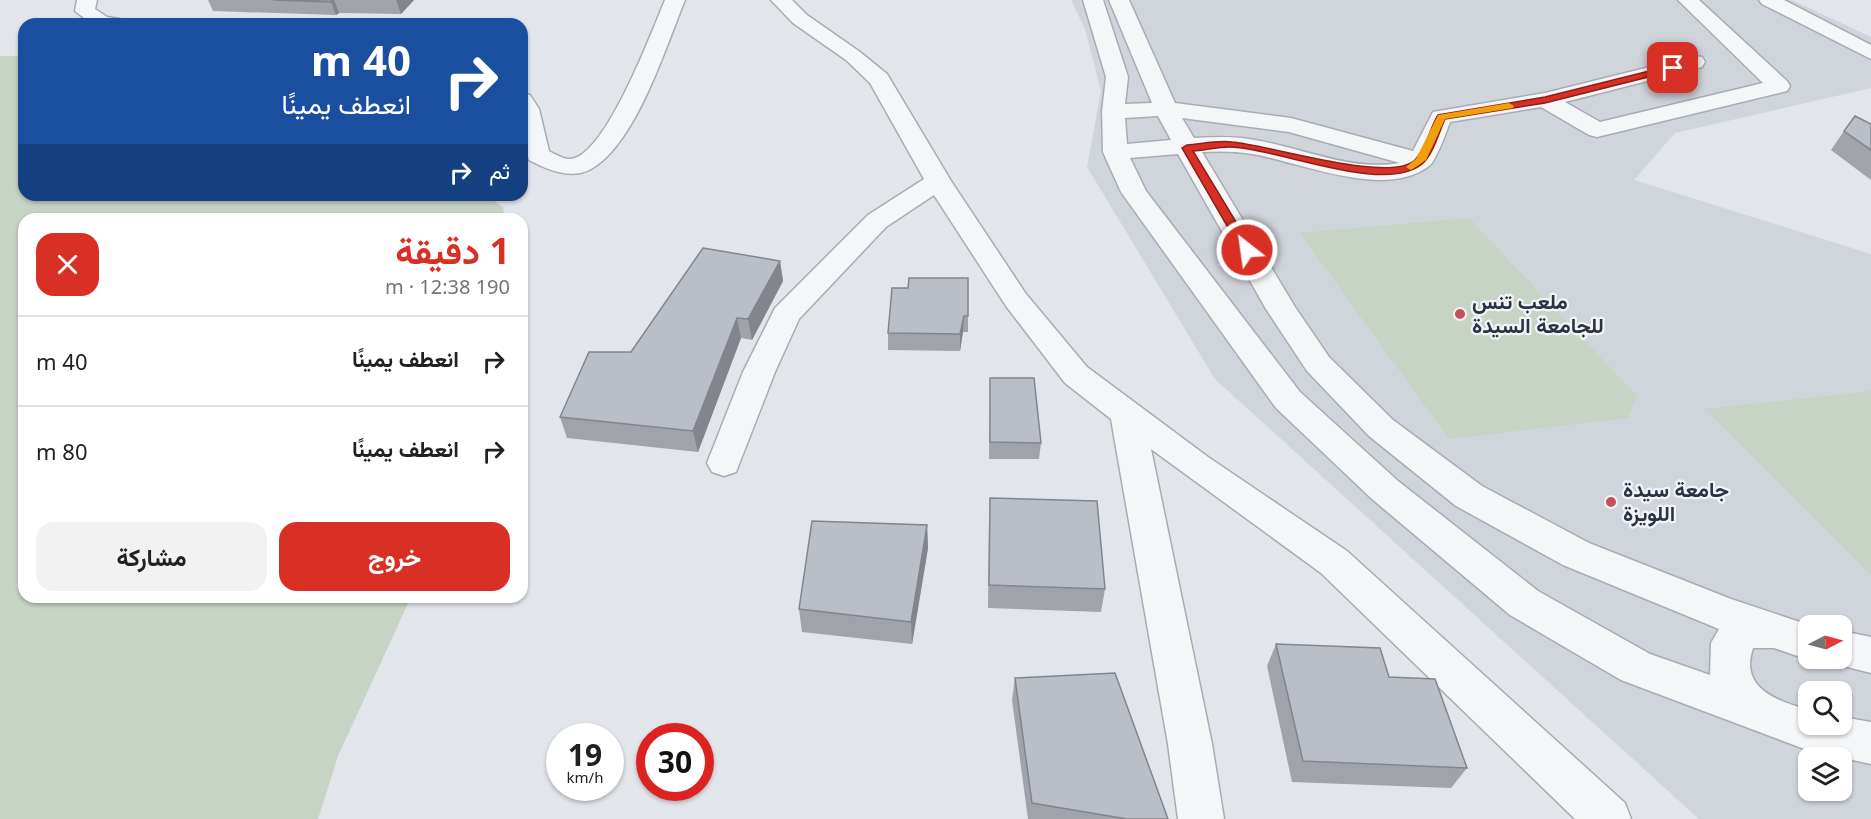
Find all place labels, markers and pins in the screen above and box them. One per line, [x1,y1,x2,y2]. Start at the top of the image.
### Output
pin [1647,42,1698,93]
place label: ملعب تنس للجامعة السيدة [1472,287,1604,339]
marker: ملعب تنس للجامعة السيدة [1453,307,1467,321]
place label: جامعة سيدة اللويزة [1623,475,1729,527]
marker: جامعة سيدة اللويزة [1604,495,1618,509]

